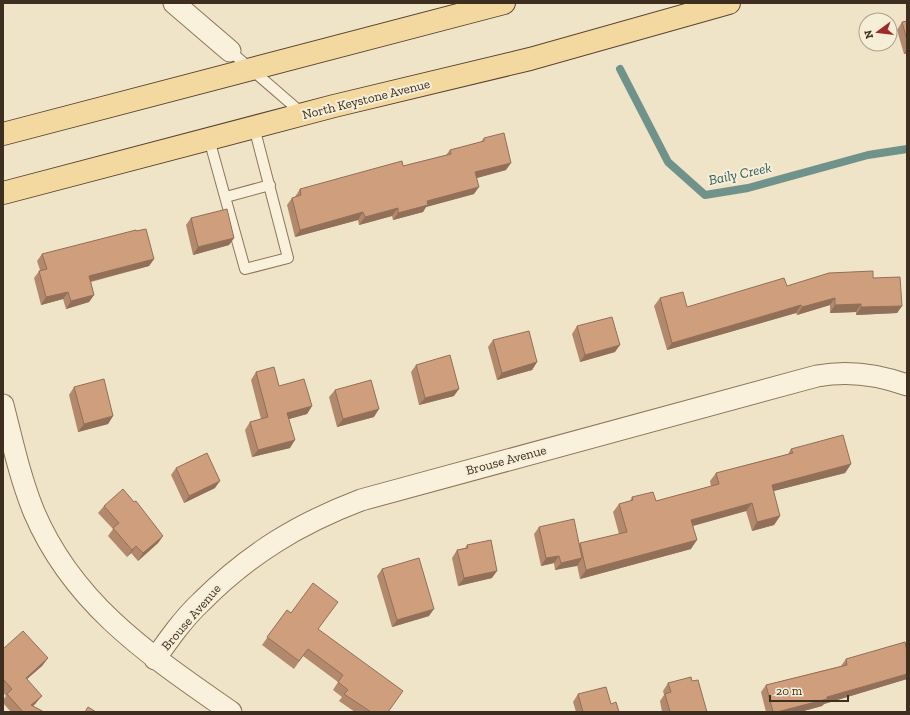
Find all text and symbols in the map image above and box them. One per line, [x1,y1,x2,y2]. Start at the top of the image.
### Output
north arrow [858,12,898,52]
text: N [861,28,876,40]
street label: North Keystone Avenue [300,76,432,122]
water label: Baily Creek [707,159,773,189]
street label: Brouse Avenue [464,442,548,478]
street label: Brouse Avenue [158,581,224,653]
scale bar [770,677,848,703]
text: 20 m [776,684,803,698]

